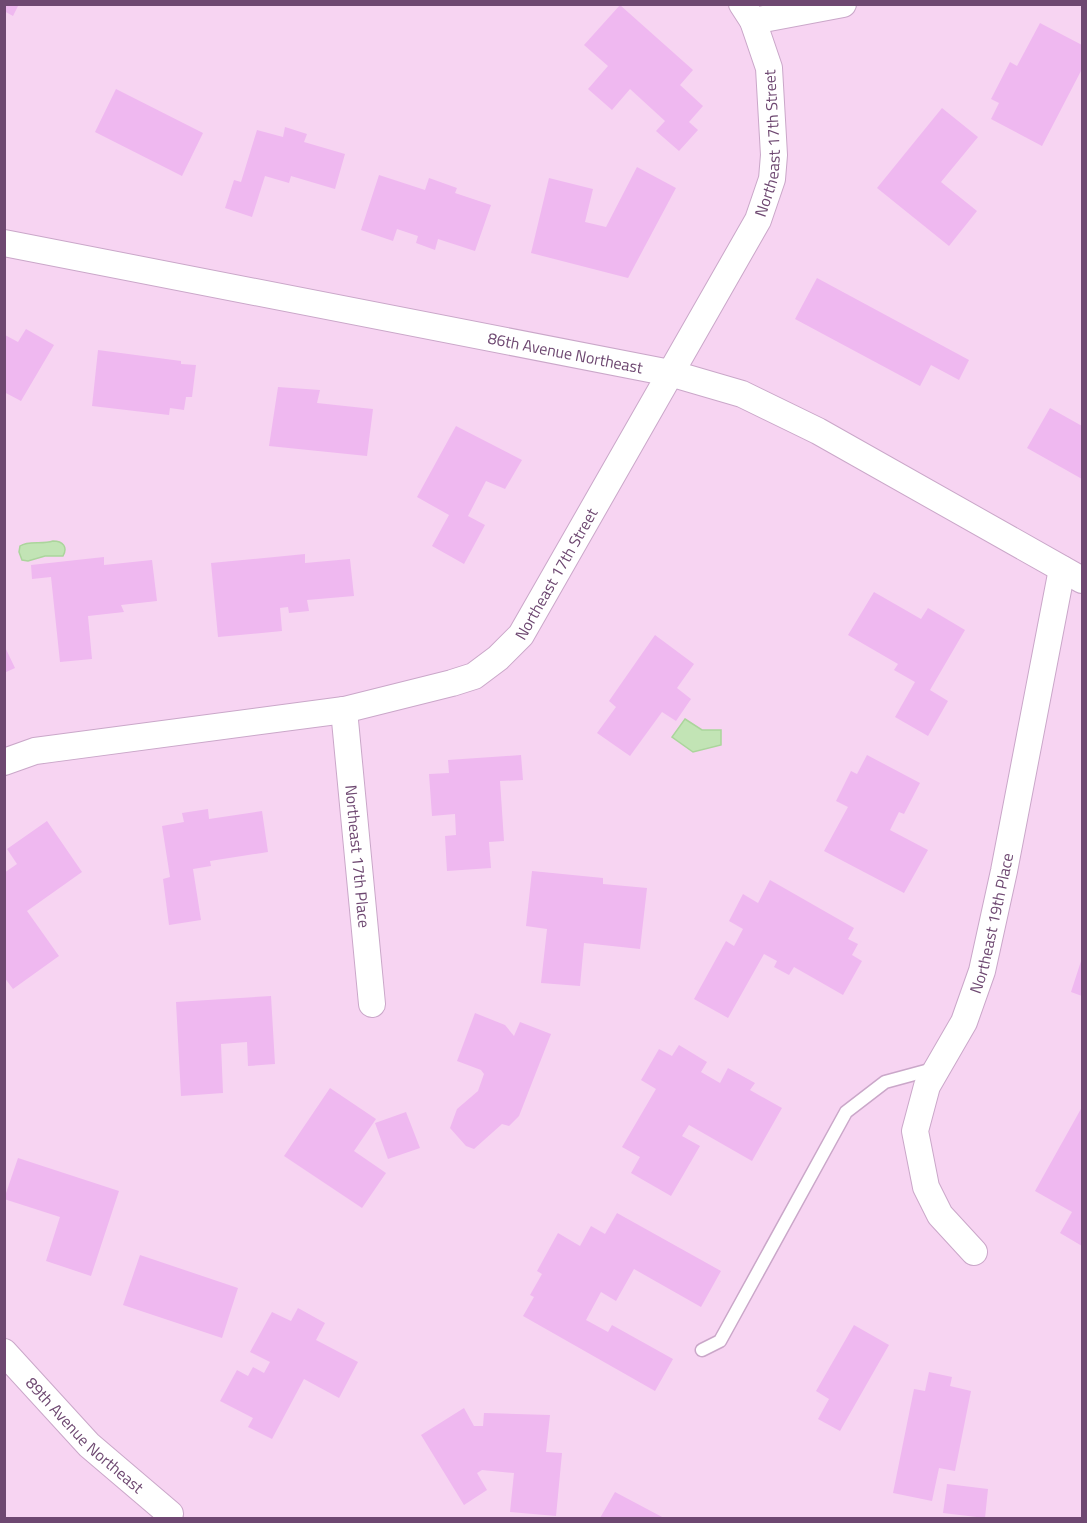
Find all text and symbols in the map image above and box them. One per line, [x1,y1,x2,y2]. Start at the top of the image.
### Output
street label: Northeast 17th Street [748,69,786,220]
street label: 86th Avenue Northeast [486,326,645,380]
street label: Northeast 17th Street [509,503,603,644]
street label: Northeast 17th Place [339,784,377,929]
street label: Northeast 19th Place [963,851,1019,997]
street label: 89th Avenue Northeast [20,1371,149,1499]

